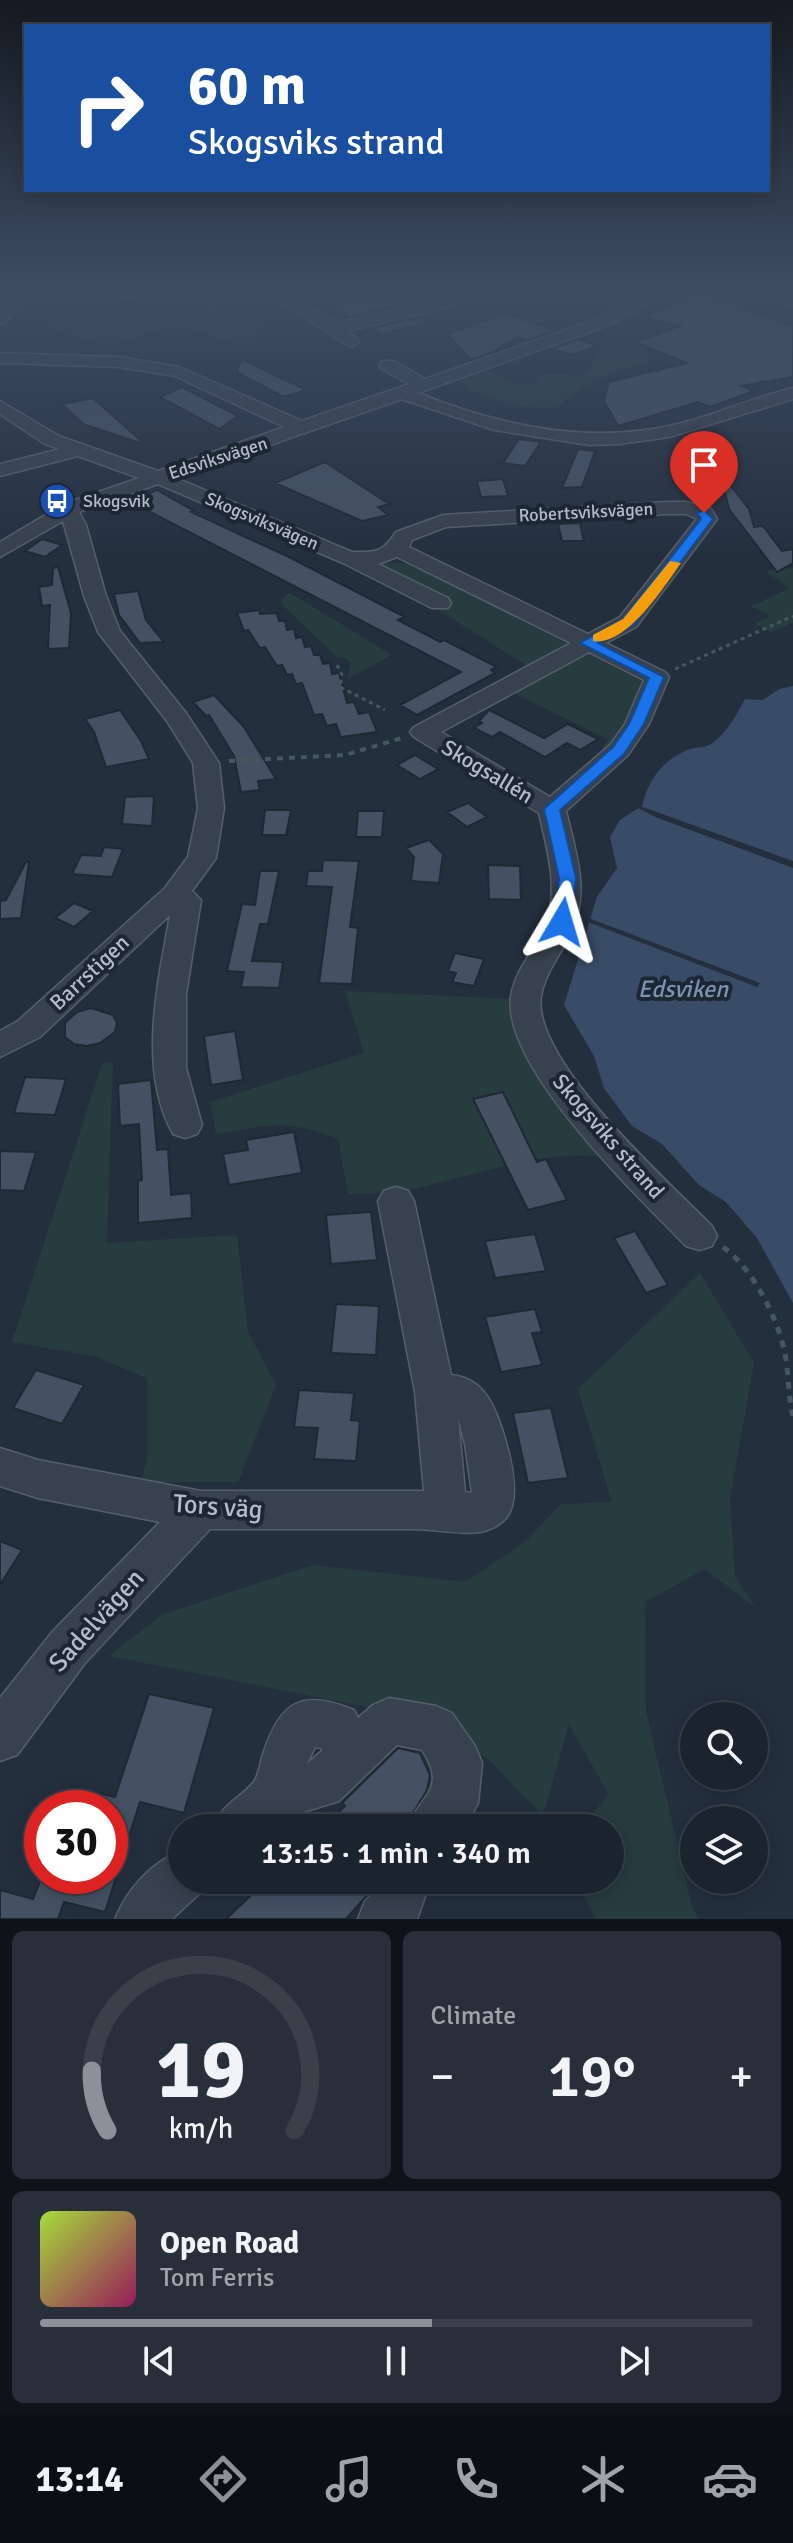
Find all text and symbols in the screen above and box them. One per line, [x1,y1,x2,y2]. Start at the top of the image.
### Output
text: 60 m [188,51,306,120]
icon: right [56,56,160,160]
text: Skogsviks strand [188,120,445,165]
pin [670,431,738,513]
street label: Edsviksvägen [166,432,270,484]
icon: arrive [682,443,726,487]
bus stop icon: Skogsvik [38,482,76,520]
street label: Skogsviksvägen [202,487,322,555]
place label: Skogsvik [83,490,150,512]
street label: Robertsviksvägen [518,497,654,527]
street label: Skogsallén [437,734,538,809]
position arrow [520,880,604,964]
street label: Barrstigen [44,929,135,1016]
water label: Edsviken [638,974,729,1004]
street label: Skogsviks strand [547,1068,670,1204]
street label: Tors väg [172,1488,264,1526]
street label: Sadelvägen [42,1563,151,1679]
map controls [680,1702,768,1894]
button: search [680,1702,768,1790]
speed limit sign: 30 [24,1790,128,1894]
button: layers [680,1806,768,1894]
text: 13:15 · 1 min · 340 m [261,1835,531,1872]
text: Climate [431,2000,516,2032]
text: 19 [156,2019,246,2121]
text: 19° [548,2040,636,2114]
text: − [431,2050,454,2104]
text: + [729,2050,753,2104]
text: km/h [169,2111,234,2146]
text: Open Road [160,2225,299,2262]
text: Tom Ferris [160,2262,274,2294]
icon: previous [137,2339,181,2383]
icon: pause [374,2339,418,2383]
icon: next [612,2339,656,2383]
icon: directions [195,2451,251,2507]
icon: music [321,2451,377,2507]
icon: phone [448,2451,504,2507]
icon: climate [575,2451,631,2507]
icon: car [702,2451,758,2507]
text: 13:14 [35,2457,124,2502]

